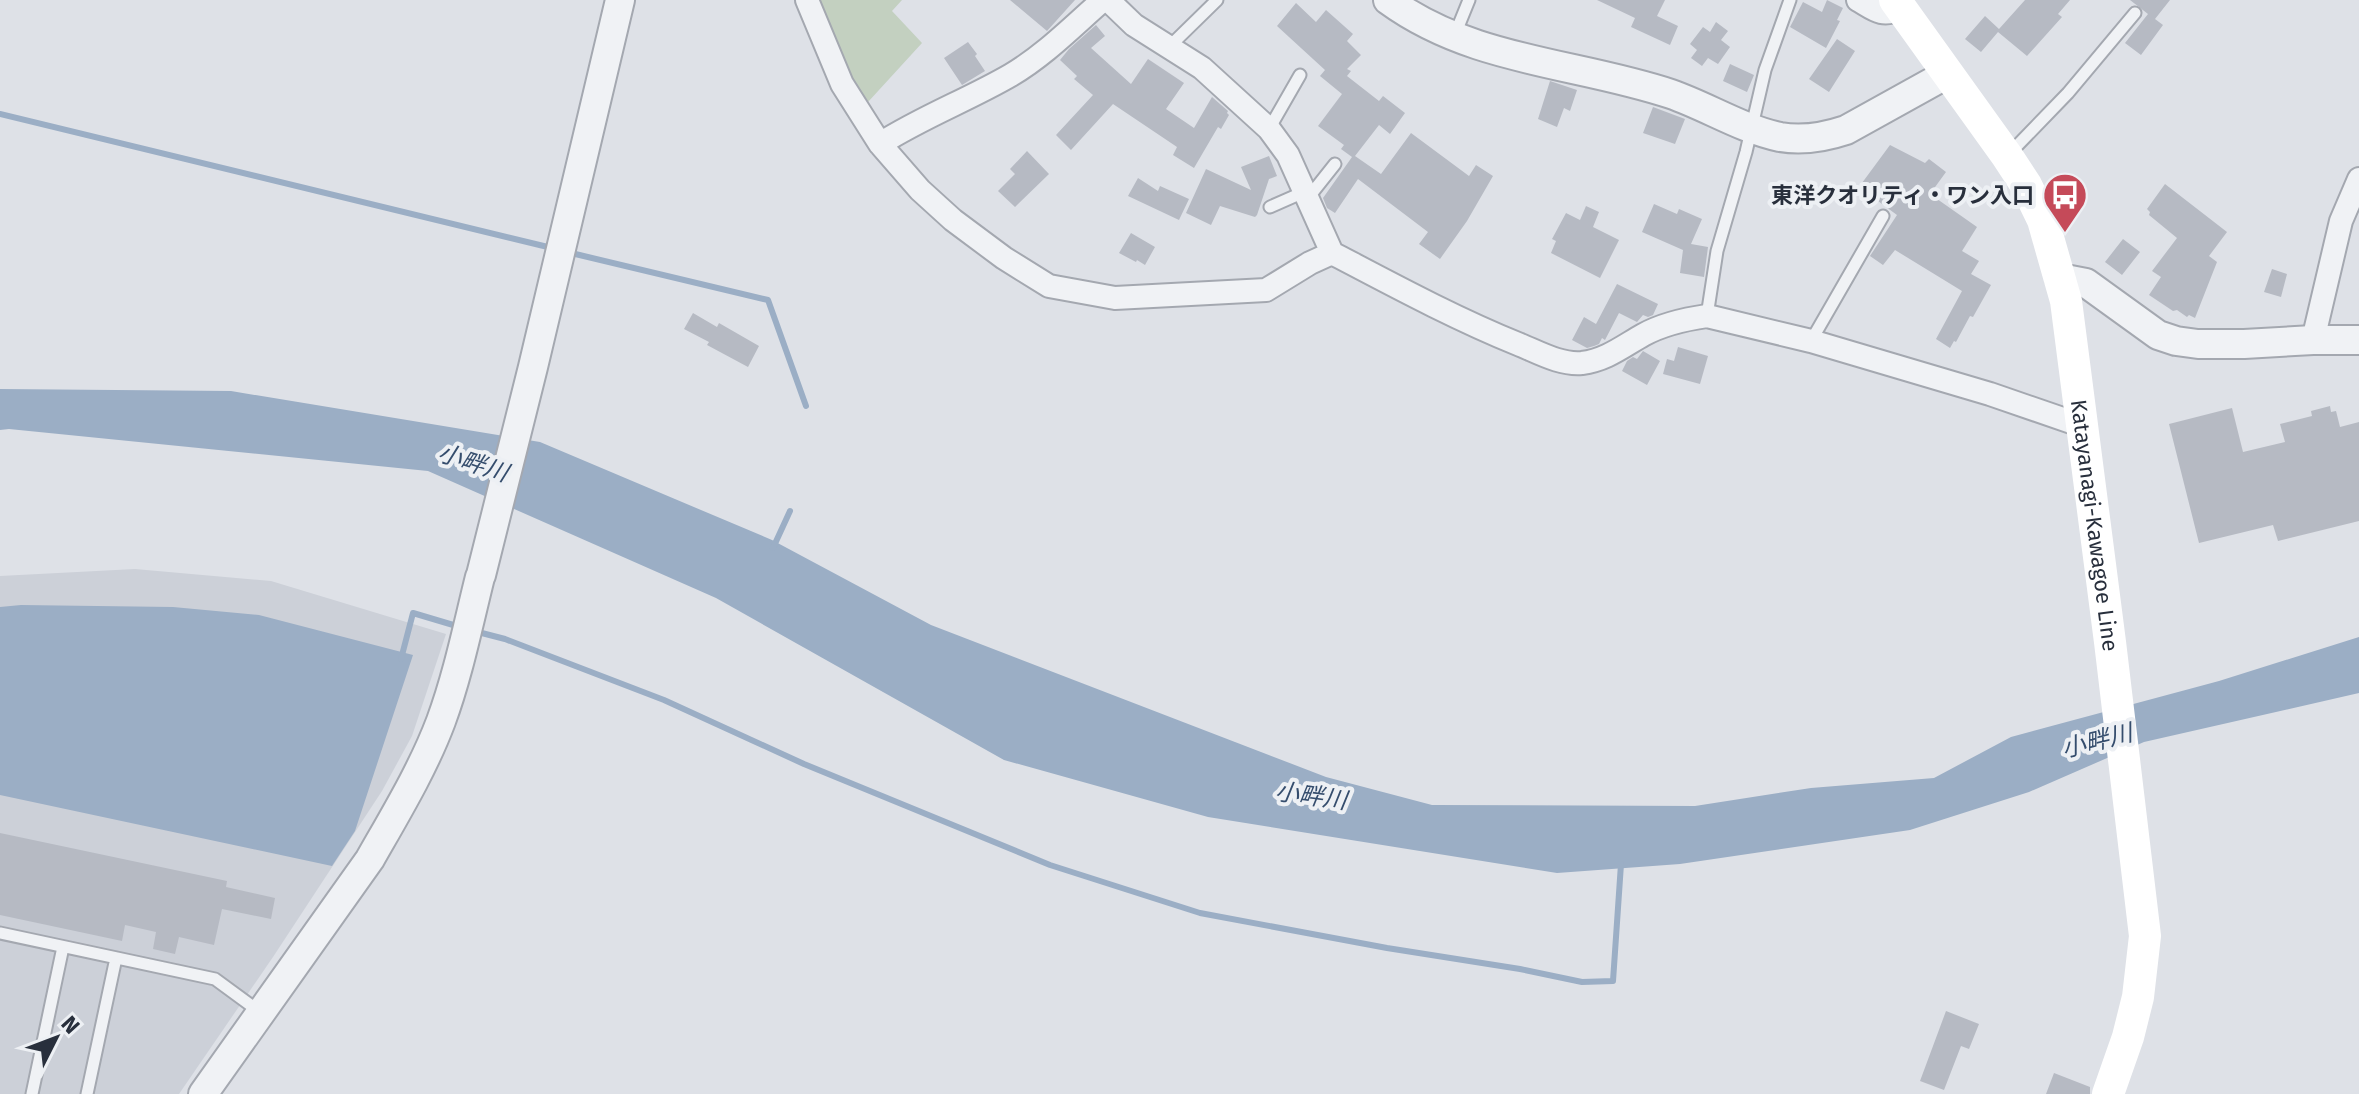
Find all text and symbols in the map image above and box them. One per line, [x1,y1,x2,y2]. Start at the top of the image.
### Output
bus stop icon: 東洋クオリティ・ワン入口 [2041,171,2089,234]
place label: 東洋クオリティ・ワン入口 [1771,182,2034,209]
street label: Katayanagi-Kawagoe Line [2065,398,2124,653]
water label: 小畔川 [434,439,514,488]
water label: 小畔川 [2059,718,2138,763]
water label: 小畔川 [1273,777,1352,815]
north arrow [16,998,96,1078]
text: N [56,1010,85,1039]

